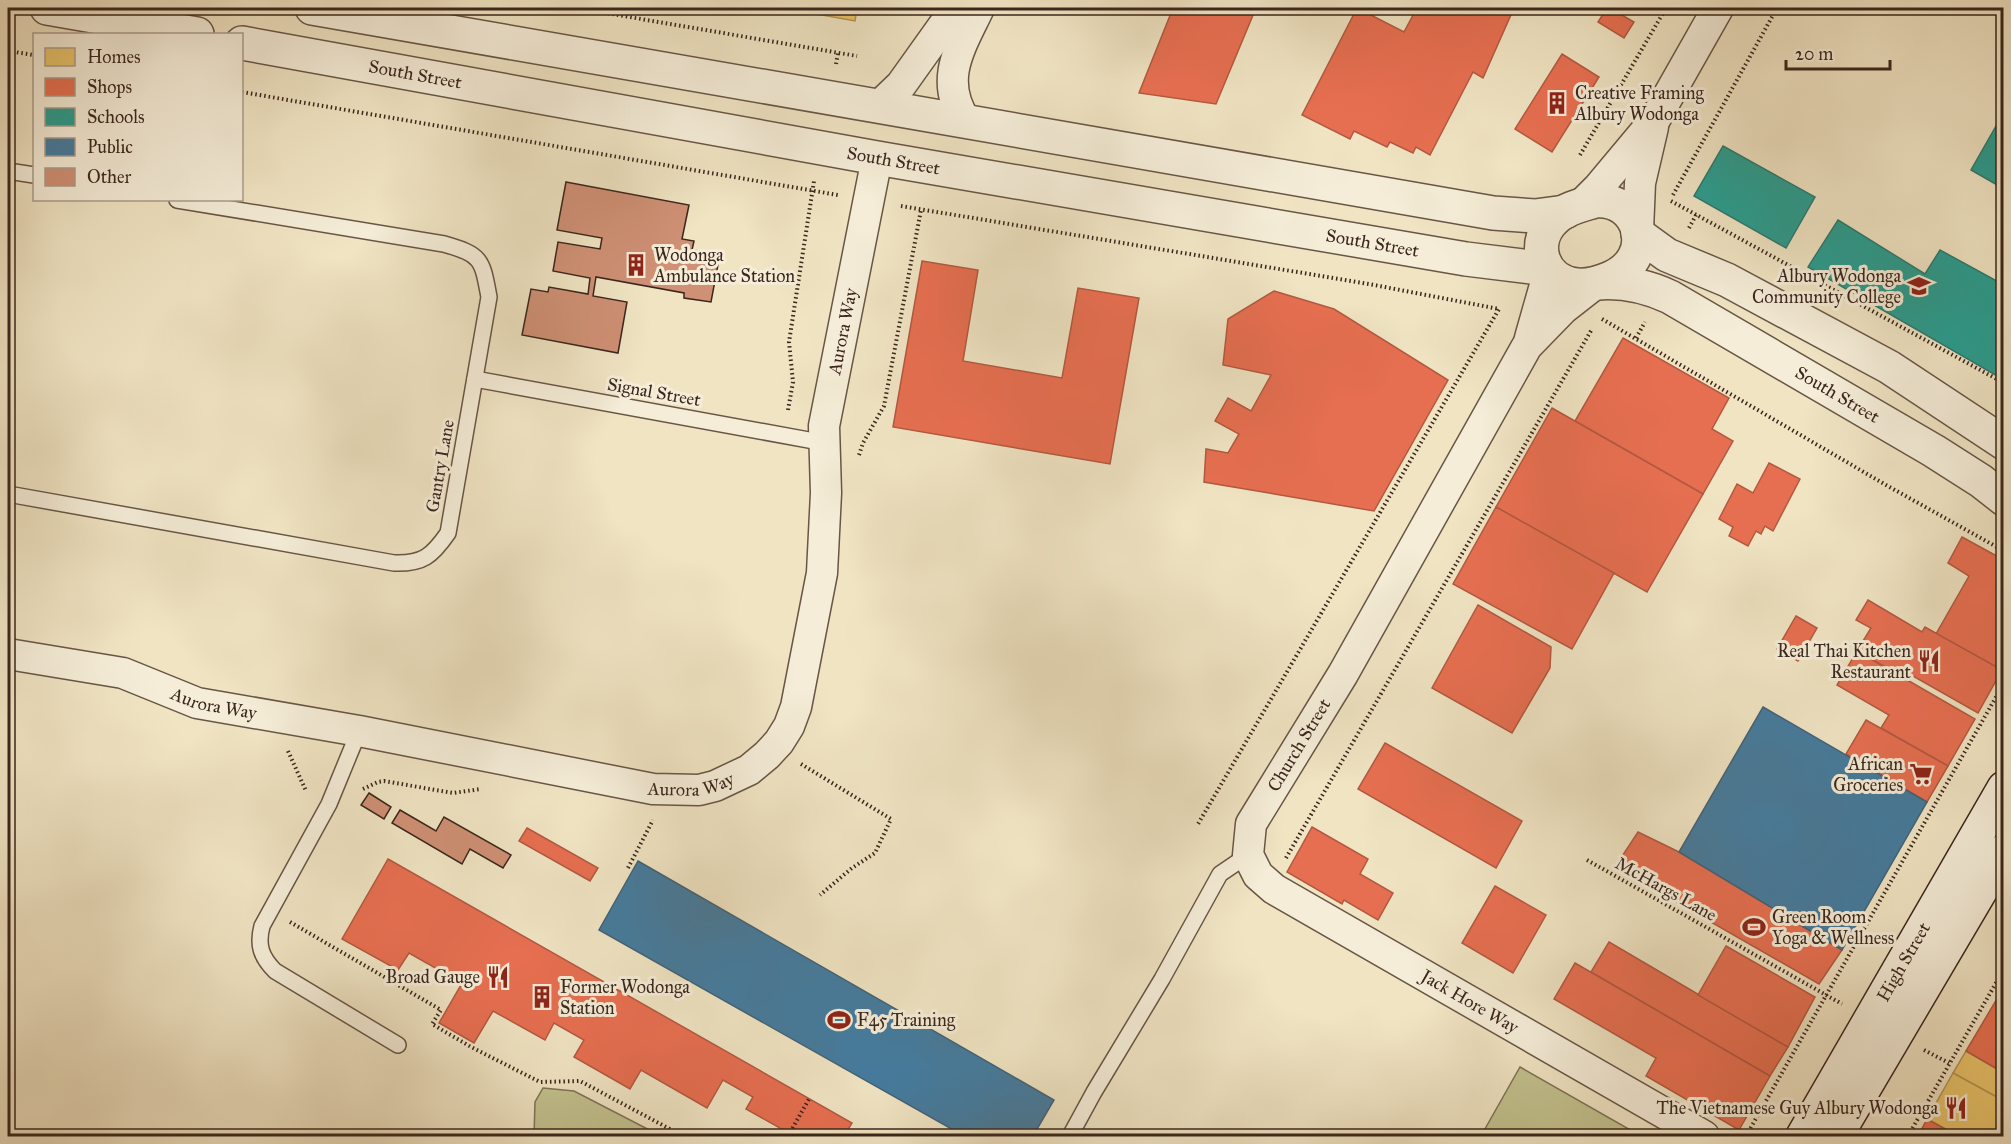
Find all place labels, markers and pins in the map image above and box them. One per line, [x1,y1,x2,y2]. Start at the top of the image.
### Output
place label: Creative Framing Albury Wodonga [1574,82,1704,126]
building icon: Creative Framing Albury Wodonga [1544,90,1570,116]
place label: Wodonga Ambulance Station [653,244,795,287]
building icon: Wodonga Ambulance Station [623,252,649,278]
place label: Albury Wodonga Community College [1752,265,1901,309]
school or university icon: Albury Wodonga Community College [1906,273,1932,299]
place label: Real Thai Kitchen Restaurant [1777,640,1912,683]
restaurant icon: Real Thai Kitchen Restaurant [1916,648,1942,674]
place label: African Groceries [1833,753,1903,796]
supermarket icon: African Groceries [1908,761,1934,787]
place label: Green Room Yoga & Wellness [1772,906,1894,950]
sports icon: Green Room Yoga & Wellness [1741,914,1767,940]
restaurant icon: Broad Gauge [485,964,511,990]
place label: Broad Gauge [386,966,480,989]
place label: Former Wodonga Station [560,976,690,1019]
building icon: Former Wodonga Station [529,984,555,1010]
sports icon: F45 Training [826,1007,852,1033]
place label: F45 Training [857,1009,956,1032]
restaurant icon: The Vietnamese Guy Albury Wodonga [1943,1095,1969,1121]
place label: The Vietnamese Guy Albury Wodonga [1656,1097,1938,1120]

